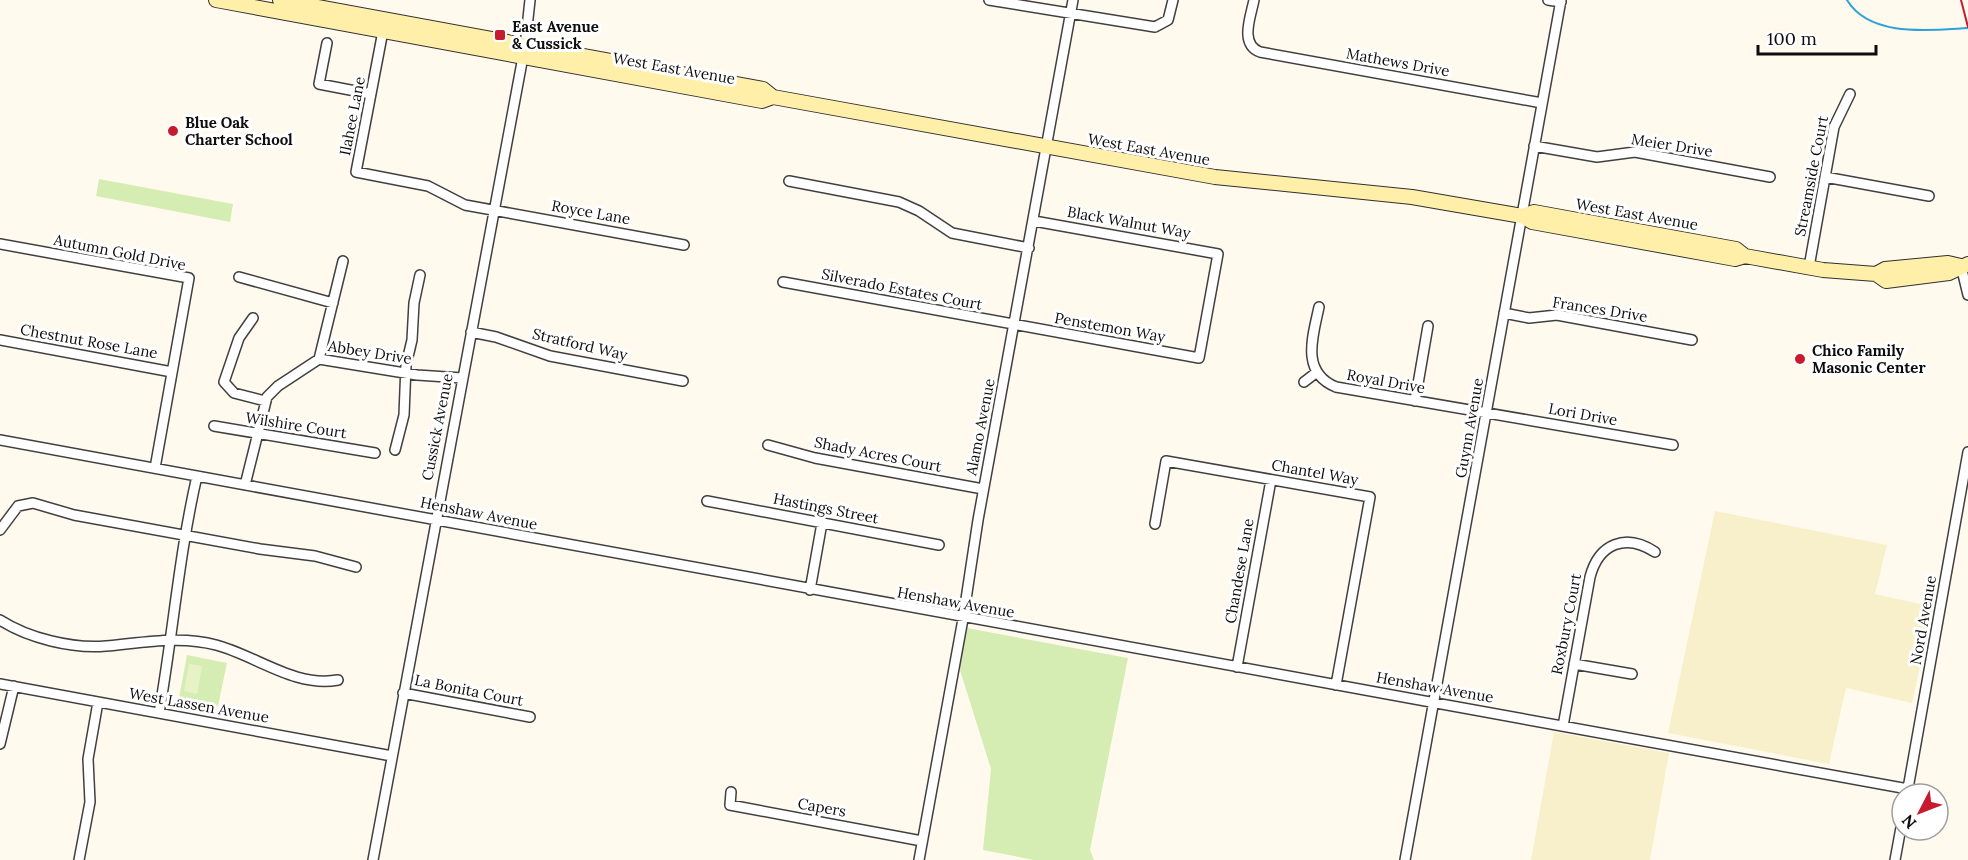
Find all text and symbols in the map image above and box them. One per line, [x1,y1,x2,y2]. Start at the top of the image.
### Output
place label: East Avenue & Cussick [512,17,599,53]
scale bar [1758,18,1876,56]
text: 100 m [1767,27,1817,50]
marker: East Avenue & Cussick [493,28,507,42]
street label: Mathews Drive [1345,44,1451,80]
street label: West East Avenue [611,48,737,88]
street label: Ilahee Lane [335,75,369,157]
place label: Blue Oak Charter School [185,113,293,149]
street label: Streamside Court [1790,114,1832,238]
marker: Blue Oak Charter School [166,124,180,138]
street label: West East Avenue [1086,129,1212,169]
street label: Meier Drive [1630,129,1714,161]
street label: West East Avenue [1574,194,1700,234]
street label: Royce Lane [550,196,632,228]
street label: Black Walnut Way [1066,202,1192,242]
street label: Autumn Gold Drive [51,230,188,274]
street label: Silverado Estates Court [820,264,984,314]
street label: Frances Drive [1551,292,1649,326]
street label: Penstemon Way [1053,308,1167,346]
street label: Chestnut Rose Lane [19,320,159,362]
street label: Stratford Way [531,324,629,364]
street label: Abbey Drive [326,336,413,368]
place label: Chico Family Masonic Center [1812,341,1926,377]
marker: Chico Family Masonic Center [1793,352,1807,366]
street label: Royal Drive [1345,365,1427,397]
street label: Cussick Avenue [417,372,457,482]
street label: Guynn Avenue [1451,376,1487,480]
street label: Alamo Avenue [961,377,999,478]
street label: Lori Drive [1547,399,1619,429]
street label: Wilshire Court [244,408,348,442]
street label: Shady Acres Court [813,432,943,476]
street label: Chantel Way [1270,455,1360,489]
street label: Hastings Street [772,488,881,528]
street label: Henshaw Avenue [419,492,539,534]
street label: Chandese Lane [1220,517,1258,625]
street label: Roxbury Court [1547,572,1585,676]
street label: Nord Avenue [1906,574,1940,666]
street label: Henshaw Avenue [896,582,1016,622]
street label: Henshaw Avenue [1375,667,1495,707]
street label: La Bonita Court [413,670,525,710]
street label: West Lassen Avenue [127,683,271,727]
north arrow [1890,782,1950,842]
street label: Capers [796,793,848,821]
text: N [1897,811,1920,833]

